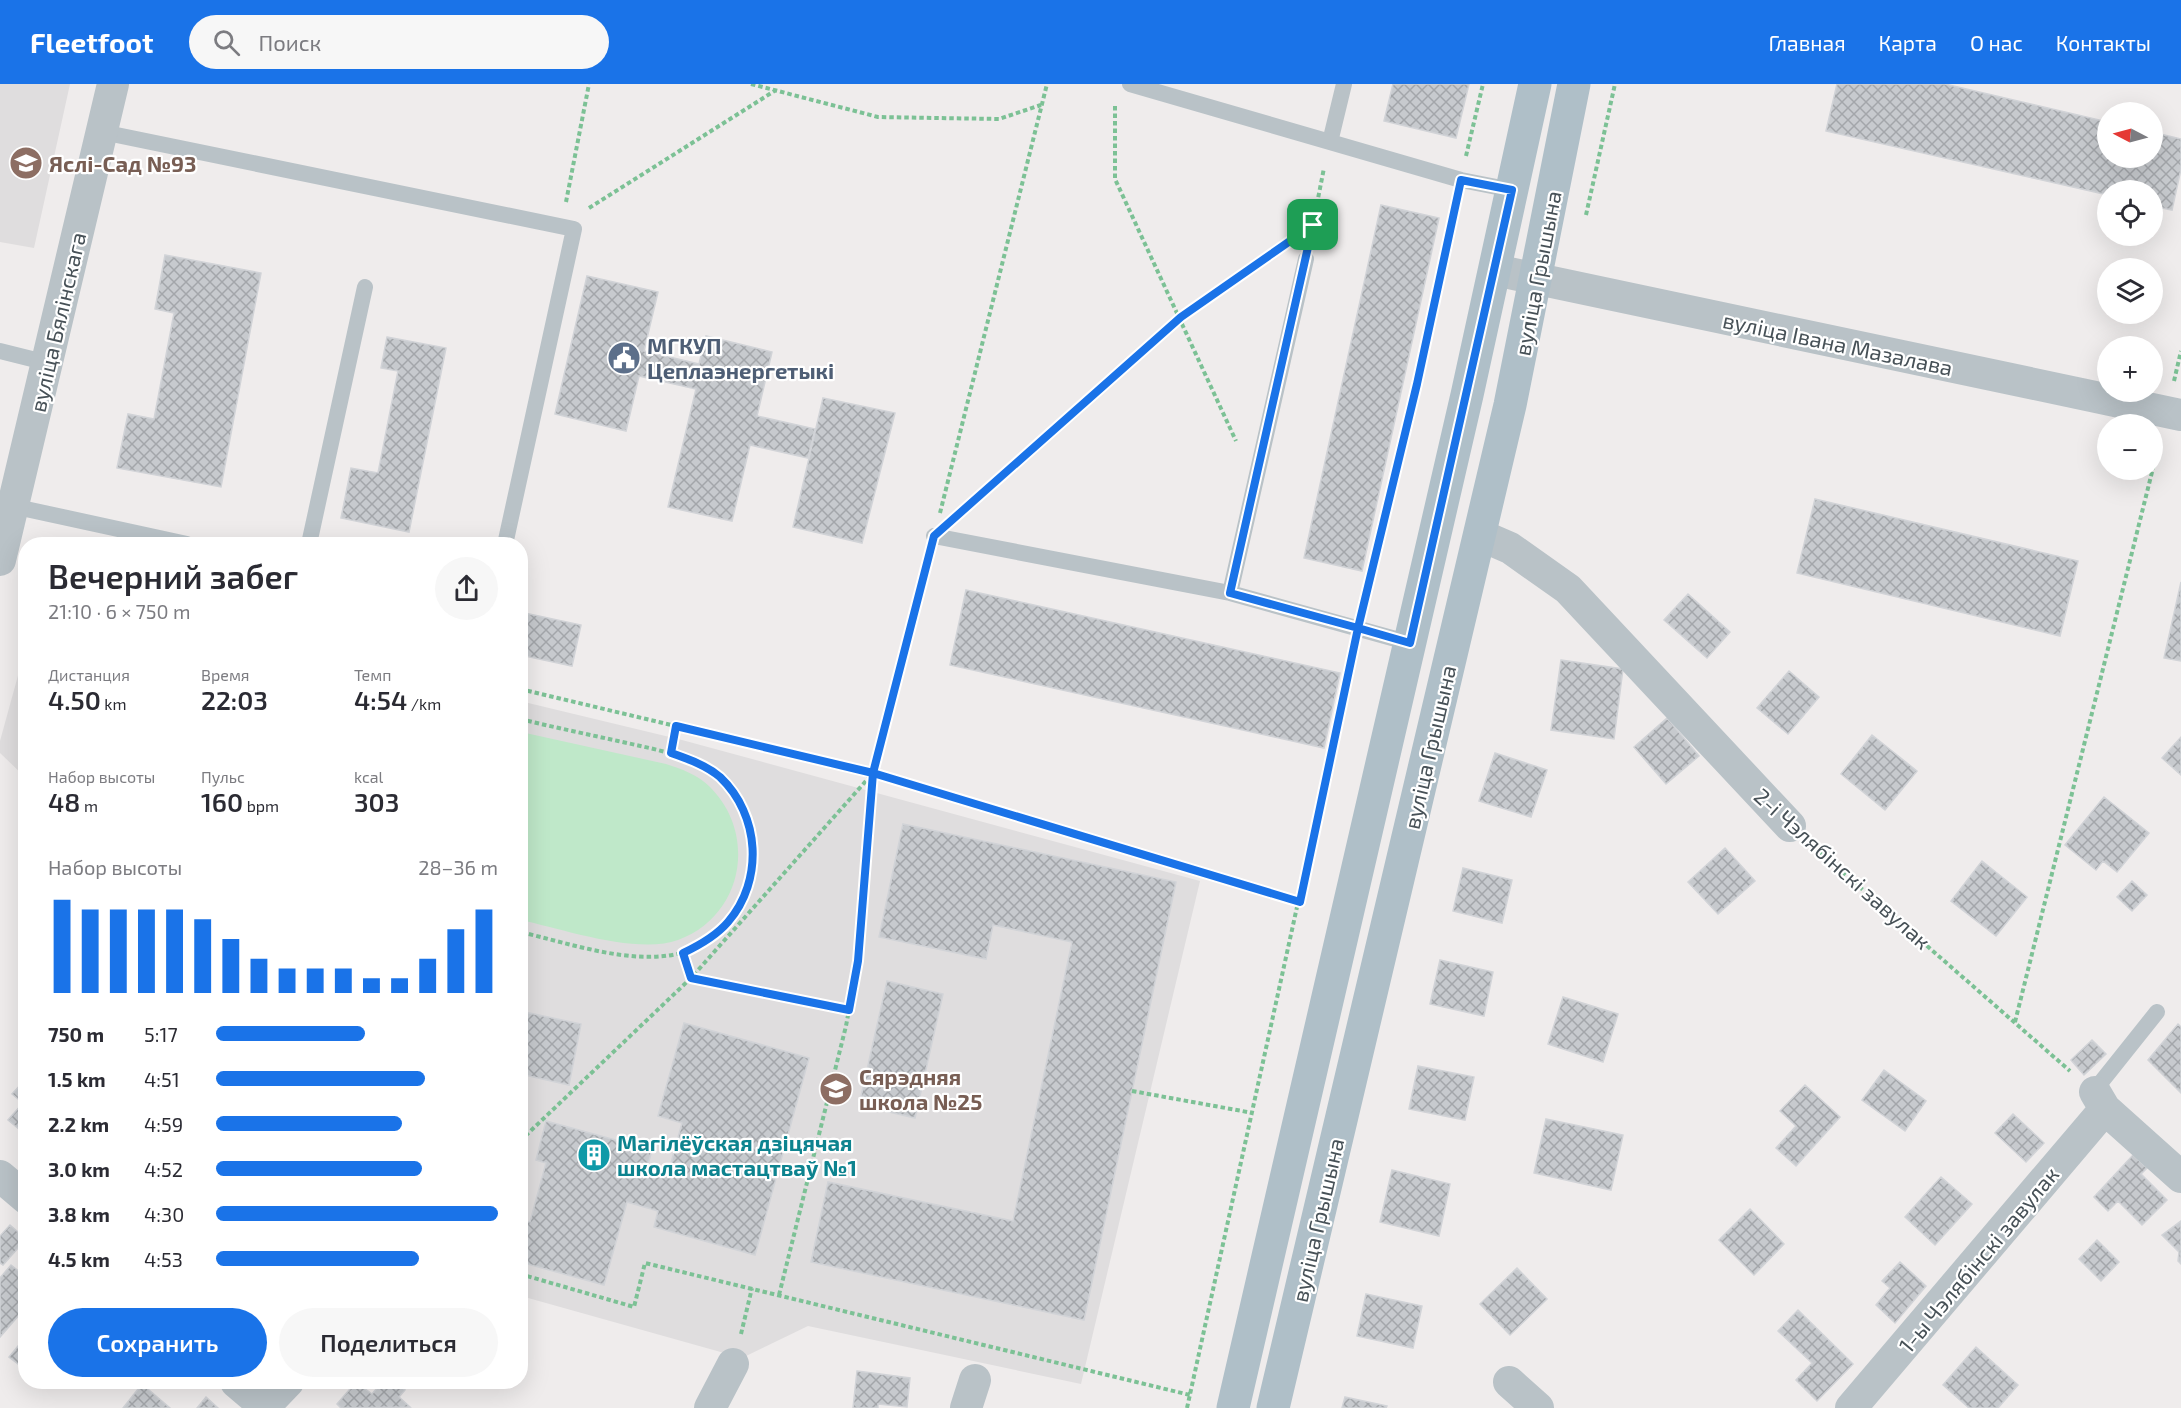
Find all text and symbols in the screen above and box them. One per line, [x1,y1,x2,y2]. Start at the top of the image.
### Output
search box [189,15,609,69]
text: Fleetfoot [30,25,153,59]
icon: search [210,26,243,59]
text: Поиск [258,29,321,55]
text: Главная [1769,30,1846,55]
text: Карта [1879,30,1937,55]
text: О нас [1970,30,2023,55]
text: Контакты [2056,30,2151,55]
north arrow [2097,102,2163,168]
map controls [2097,102,2163,480]
school or university icon: Яслі-Сад №93 [8,145,44,181]
place label: Яслі-Сад №93 [49,150,197,176]
button: locate [2097,180,2163,246]
street label: вуліца Грышына [1508,188,1567,358]
pin [1287,199,1338,250]
icon: arrive [1296,208,1329,241]
street label: вуліца Бялінскага [24,229,91,415]
button: layers [2097,258,2163,324]
street label: вуліца Iвана Мазалава [1720,306,1955,381]
place label: МГКУП Цеплаэнергетыкі [647,332,834,383]
button: + [2097,336,2163,402]
public building icon: МГКУП Цеплаэнергетыкі [606,340,642,376]
button: − [2097,414,2163,480]
text: Вечерний забег [48,556,298,596]
button: share [435,557,498,620]
text: 21:10 · 6 × 750 m [48,599,191,623]
street label: вуліца Грышына [1398,663,1461,832]
text: Дистанция [48,665,130,684]
text: Время [201,665,250,684]
text: Темп [354,665,391,684]
text: 4.50 [48,684,101,715]
text: 22:03 [201,684,268,715]
text: 4:54 [354,684,407,715]
text: km [101,694,127,713]
text: /km [407,694,441,713]
text: Набор высоты [48,767,155,786]
text: Пульс [201,767,245,786]
text: kcal [354,767,383,786]
street label: 2-і Чэлябінскі завулак [1749,782,1937,955]
text: 48 [48,786,80,817]
text: 160 [201,786,243,817]
text: 303 [354,786,399,817]
text: m [80,796,98,815]
text: bpm [243,796,279,815]
text: Набор высоты [48,855,182,879]
text: 28–36 m [418,855,498,879]
text: 750 m [48,1022,104,1046]
text: 5:17 [144,1022,178,1046]
place label: Сярэдняя школа №25 [859,1063,982,1114]
text: 1.5 km [48,1067,106,1091]
text: 4:51 [144,1067,180,1091]
school or university icon: Сярэдняя школа №25 [818,1071,854,1107]
text: 2.2 km [48,1112,109,1136]
text: 4:59 [144,1112,183,1136]
place label: Магілёўская дзіцячая школа мастацтваў №1 [617,1129,857,1180]
street label: вуліца Грышына [1286,1136,1349,1305]
building icon: Магілёўская дзіцячая школа мастацтваў №1 [576,1137,612,1173]
text: 3.0 km [48,1157,110,1181]
text: 4:52 [144,1157,183,1181]
street label: 1-ы Чэлябінскі завулак [1893,1161,2064,1358]
text: 3.8 km [48,1202,110,1226]
text: 4:30 [144,1202,184,1226]
text: 4.5 km [48,1247,110,1271]
text: 4:53 [144,1247,183,1271]
button: Сохранить [48,1308,267,1377]
button: Поделиться [279,1308,498,1377]

